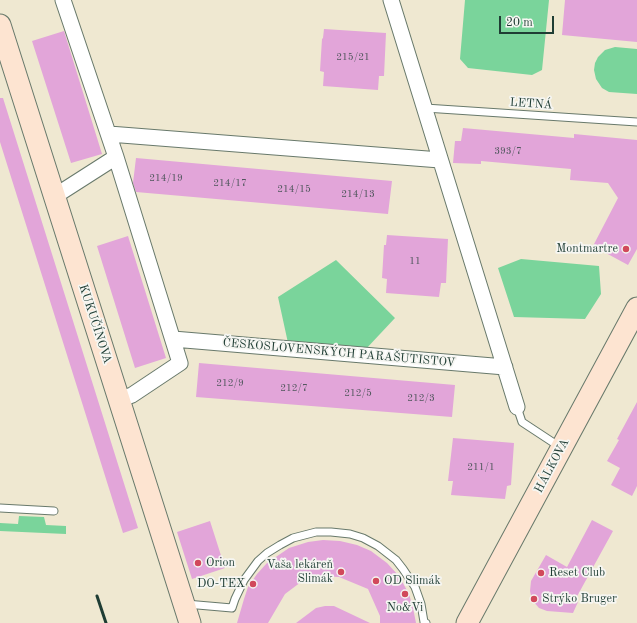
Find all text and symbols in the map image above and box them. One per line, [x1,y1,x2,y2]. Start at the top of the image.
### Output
scale bar [501,8,556,34]
text: 20 m [506,17,533,29]
house number: 215/21 [336,51,370,63]
street label: LETNÁ [509,95,553,113]
house number: 393/7 [494,145,522,157]
house number: 214/19 [149,172,183,184]
house number: 214/17 [213,177,247,189]
house number: 214/15 [277,183,311,195]
house number: 214/13 [341,188,375,200]
place label: Montmartre [556,242,618,256]
marker: Montmartre [621,244,631,254]
house number: 11 [409,255,421,267]
street label: KUKUČÍNOVA [75,282,115,366]
street label: ČESKOSLOVENSKÝCH PARAŠUTISTOV [222,336,456,370]
house number: 212/9 [216,377,244,389]
house number: 212/7 [280,382,308,394]
house number: 212/5 [344,387,372,399]
house number: 212/3 [407,392,435,404]
street label: HÁLKOVA [532,436,572,496]
house number: 211/1 [467,461,495,473]
place label: Orion [206,556,235,570]
marker: Orion [193,558,203,568]
place label: Vaša lekáreň Slimák [266,558,333,586]
place label: Reset Club [549,566,605,580]
marker: Vaša lekáreň Slimák [336,567,346,577]
marker: Reset Club [536,568,546,578]
place label: OD Slimák [384,574,441,588]
marker: OD Slimák [371,576,381,586]
place label: DO-TEX [197,577,245,591]
marker: DO-TEX [248,579,258,589]
marker: No&Vi [400,589,410,599]
place label: Strýko Bruger [542,592,617,606]
marker: Strýko Bruger [529,594,539,604]
place label: No&Vi [387,601,423,615]

